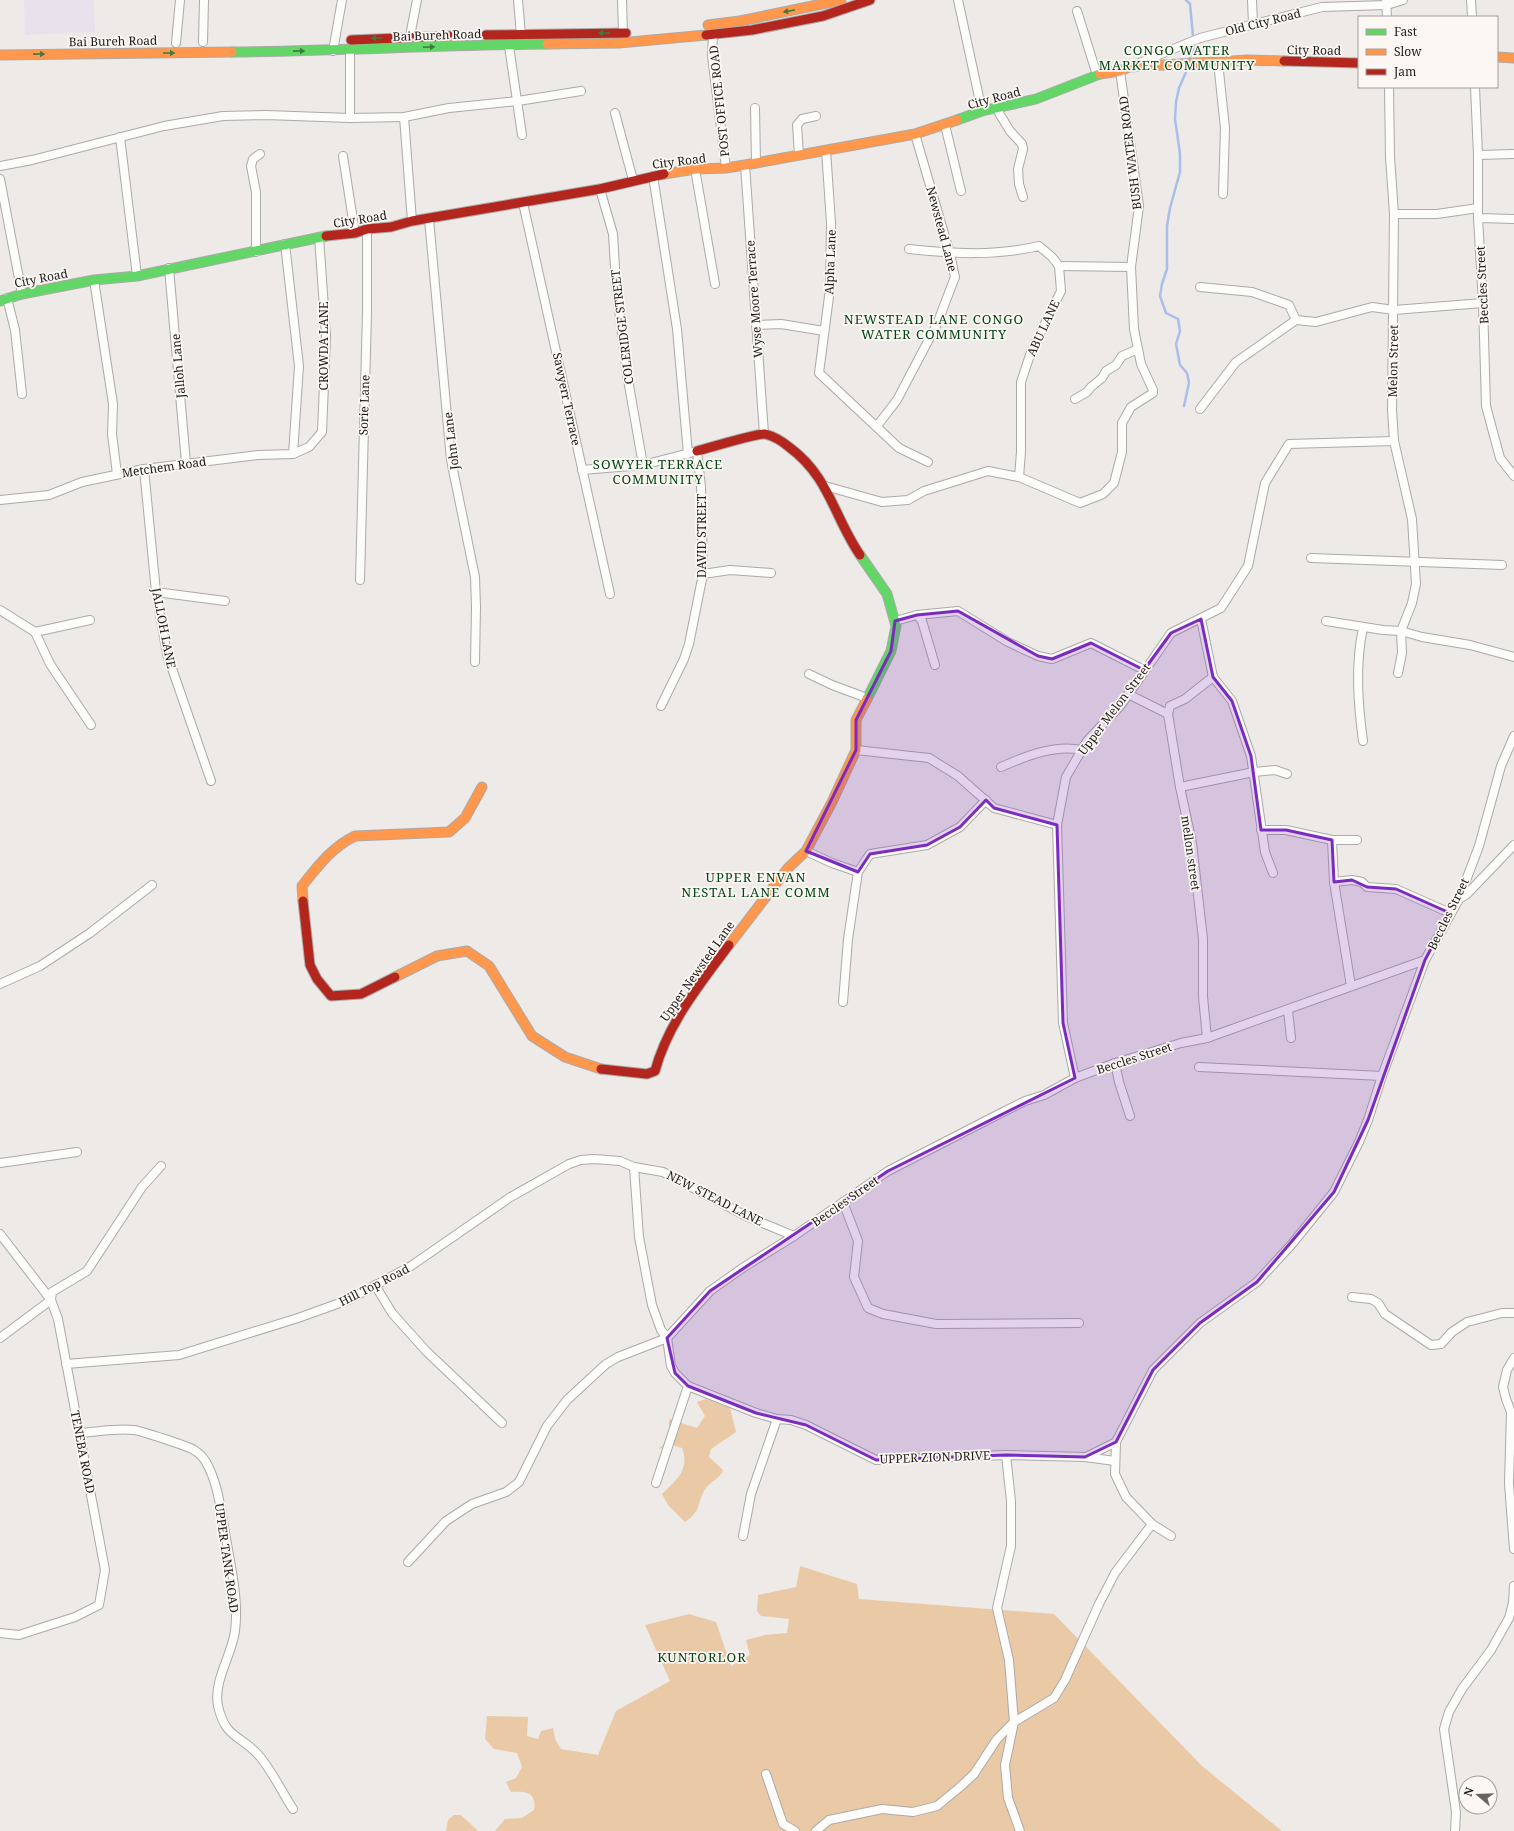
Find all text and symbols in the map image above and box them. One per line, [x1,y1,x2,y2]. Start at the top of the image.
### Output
street label: Old City Road [1223,4,1303,40]
one-way arrow [783,8,795,14]
legend [1358,16,1498,88]
text: Fast [1394,23,1417,40]
street label: Bai Bureh Road [392,25,482,45]
one-way arrow [597,30,610,36]
street label: Bai Bureh Road [68,32,158,50]
one-way arrow [371,35,383,42]
district label: CONGO WATER MARKET COMMUNITY [1099,41,1255,74]
street label: City Road [1287,41,1342,59]
one-way arrow [423,43,435,50]
text: Slow [1394,43,1422,60]
street label: POST OFFICE ROAD [705,44,733,158]
one-way arrow [293,48,306,54]
one-way arrow [163,50,176,56]
one-way arrow [33,51,46,57]
text: Jam [1393,63,1416,80]
street label: City Road [966,83,1023,113]
street label: BUSH WATER ROAD [1115,95,1145,211]
street label: City Road [651,149,708,173]
street label: Newstead Lane [922,184,962,274]
street label: City Road [332,206,389,232]
street label: Alpha Lane [820,229,840,295]
street label: Wyse Moore Terrace [741,240,767,358]
street label: Beccles Street [1471,245,1493,325]
street label: City Road [13,264,70,292]
street label: COLERIDGE STREET [606,268,637,385]
street label: ABU LANE [1022,297,1064,359]
street label: CROWDA LANE [315,302,332,390]
district label: NEWSTEAD LANE CONGO WATER COMMUNITY [844,310,1024,343]
street label: Melon Street [1384,325,1402,397]
street label: Jalloh Lane [167,333,189,400]
street label: Sawyerr Terrace [549,351,585,447]
street label: Sorie Lane [354,374,374,436]
street label: John Lane [439,411,463,472]
street label: Metchem Road [121,453,208,481]
district label: SOWYER TERRACE COMMUNITY [593,455,723,488]
street label: DAVID STREET [693,493,710,578]
street label: JALLOH LANE [148,585,180,670]
street label: Upper Melon Street [1074,659,1154,759]
street label: mellon street [1177,815,1205,891]
district label: UPPER ENVAN NESTAL LANE COMM [681,868,831,901]
street label: Beccles Street [1423,875,1473,953]
street label: Upper Newsted Lane [656,917,738,1025]
street label: Beccles Street [1094,1038,1174,1078]
street label: NEW STEAD LANE [664,1166,766,1230]
street label: Beccles Street [808,1172,882,1230]
street label: Hill Top Road [336,1260,413,1310]
street label: TENEBA ROAD [67,1409,99,1495]
street label: UPPER ZION DRIVE [879,1447,991,1467]
street label: UPPER TANK ROAD [211,1502,243,1614]
district label: KUNTORLOR [657,1648,747,1666]
north arrow [1458,1775,1498,1815]
text: N [1460,1785,1477,1798]

